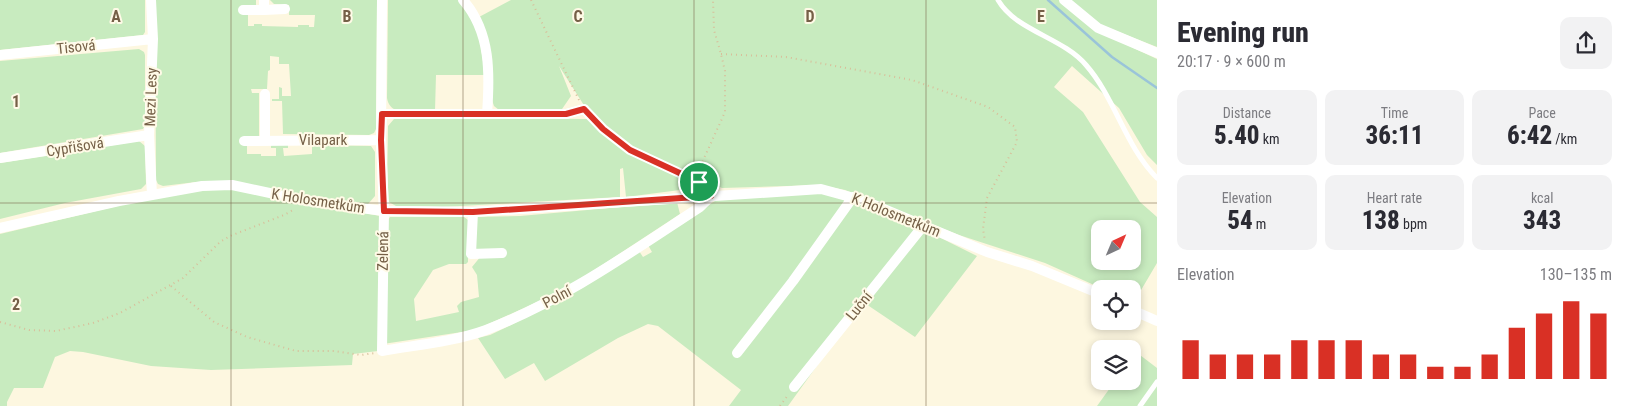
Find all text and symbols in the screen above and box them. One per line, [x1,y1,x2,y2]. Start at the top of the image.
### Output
text: A [111,7,121,26]
text: B [343,7,352,26]
text: C [573,7,583,26]
text: D [805,7,815,26]
text: E [1037,7,1045,26]
text: Evening run [1177,16,1309,49]
button: share [1560,17,1612,69]
street label: Tisová [56,36,96,58]
text: 20:17 · 9 × 600 m [1177,52,1286,71]
street label: Mezi Lesy [141,67,161,127]
text: 1 [12,92,20,111]
text: Distance [1223,105,1271,121]
text: Time [1381,105,1408,121]
text: Pace [1528,105,1556,121]
text: 5.40 [1214,121,1260,150]
text: 36:11 [1366,121,1423,150]
text: 6:42 [1507,121,1552,150]
street label: Vilapark [299,131,347,149]
text: km [1260,131,1280,147]
text: /km [1552,131,1577,147]
street label: Cypřišová [45,134,105,160]
pin [678,161,720,203]
icon: arrive [685,168,713,196]
street label: K Holosmetkům [270,185,366,217]
street label: K Holosmetkům [849,189,943,241]
text: Elevation [1222,190,1272,206]
text: Heart rate [1367,190,1422,206]
text: kcal [1531,190,1553,206]
text: 54 [1227,206,1253,235]
text: 138 [1362,206,1400,235]
text: 343 [1523,206,1561,235]
text: m [1253,216,1266,232]
text: bpm [1400,216,1427,232]
north arrow [1091,220,1141,270]
map controls [1091,220,1141,390]
street label: Zelená [374,231,392,271]
text: Elevation [1177,265,1235,284]
text: 130–135 m [1540,265,1612,284]
button: locate [1091,280,1141,330]
street label: Polní [540,281,576,312]
street label: Luční [842,287,877,324]
text: 2 [12,295,20,314]
button: layers [1091,340,1141,390]

